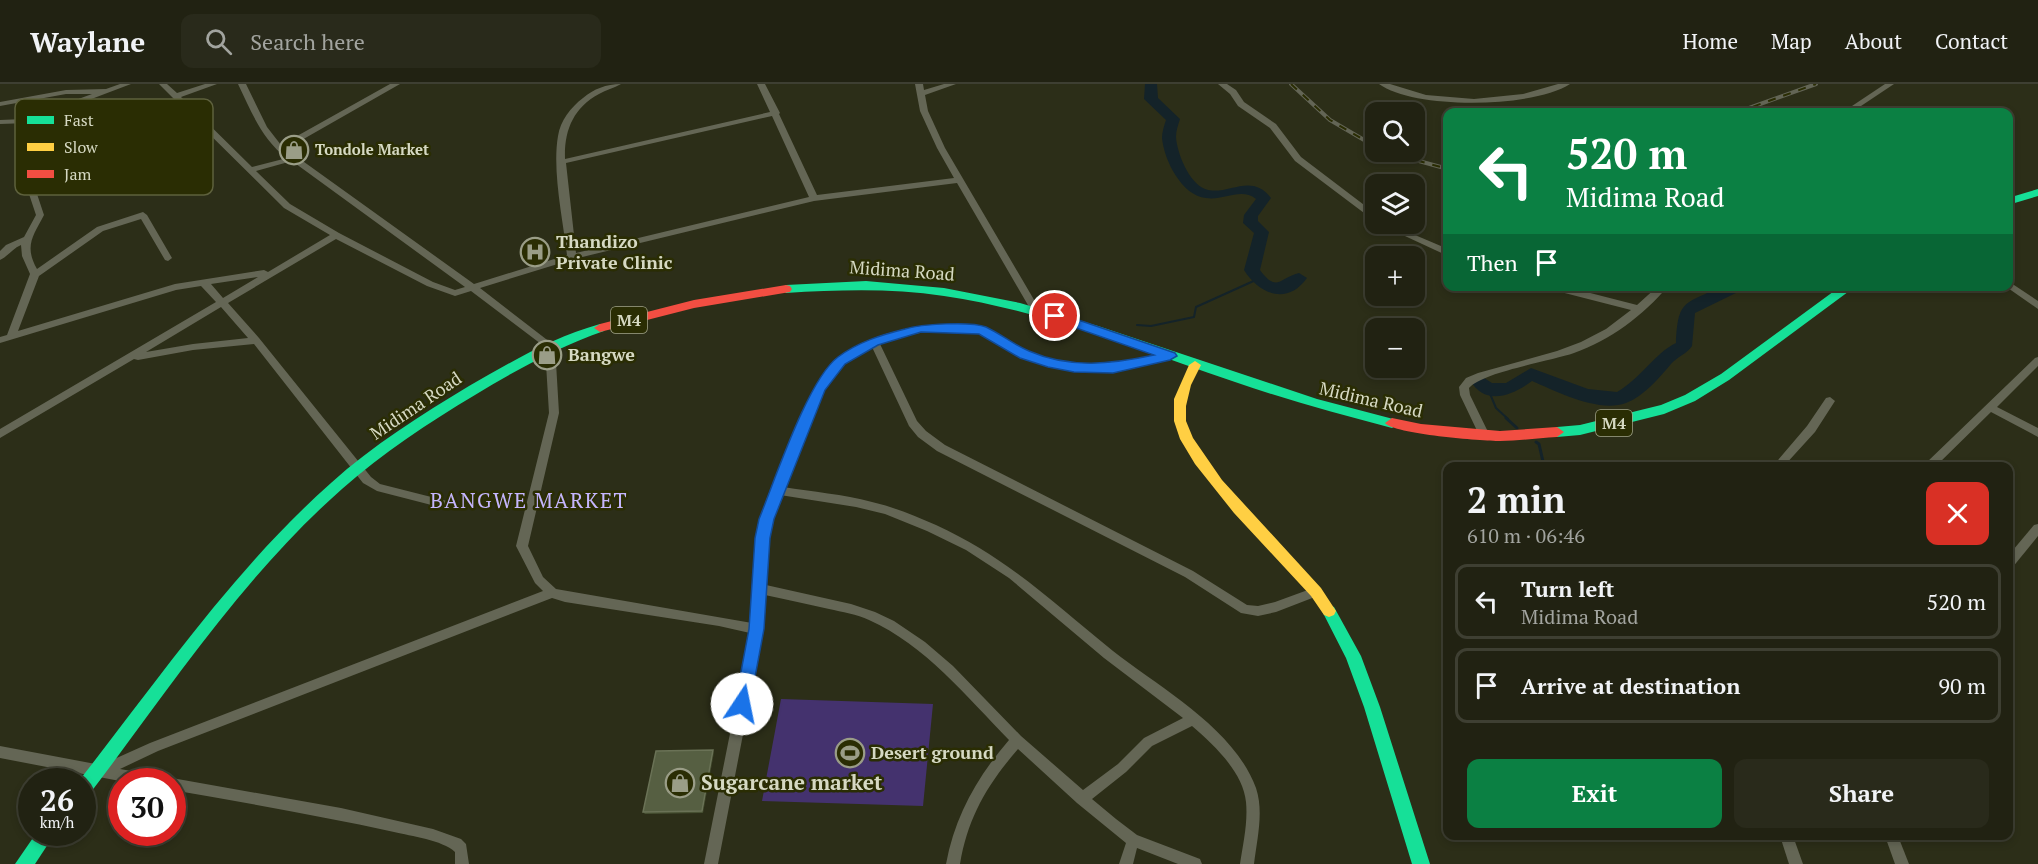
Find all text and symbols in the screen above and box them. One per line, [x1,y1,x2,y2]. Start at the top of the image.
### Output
search box [181,14,601,68]
text: Waylane [30,23,145,60]
icon: search [202,25,235,58]
text: Search here [250,27,365,56]
text: Home [1682,27,1738,55]
text: Map [1771,27,1812,55]
text: About [1845,27,1902,55]
text: Contact [1935,27,2008,55]
legend [15,99,213,195]
map controls [1365,102,1425,378]
button: search [1365,102,1425,162]
text: Fast [64,109,94,131]
text: 520 m [1566,125,1687,181]
icon: left [1467,132,1545,210]
shop icon: Tondole Market [278,134,310,166]
text: Slow [64,136,98,158]
place label: Tondole Market [315,139,429,159]
text: Jam [64,163,92,185]
button: layers [1365,174,1425,234]
text: Midima Road [1566,179,1724,215]
place label: Thandizo Private Clinic [556,229,673,274]
hospital icon: Thandizo Private Clinic [519,236,551,268]
button: + [1365,246,1425,306]
icon: arrive [1530,246,1563,279]
text: Then [1467,248,1518,277]
street label: Midima Road [849,254,956,286]
pin [1029,290,1080,341]
icon: arrive [1038,299,1071,332]
road number: M4 [611,307,647,333]
button: − [1365,318,1425,378]
shop icon: Bangwe [531,339,563,371]
place label: Bangwe [568,342,635,366]
street label: Midima Road [365,366,466,445]
street label: Midima Road [1317,375,1425,423]
road number: M4 [1596,410,1632,436]
text: 2 min [1467,476,1565,523]
button: close [1926,482,1989,545]
district label: BANGWE MARKET [430,486,628,514]
text: 610 m · 06:46 [1467,522,1585,549]
text: Turn left [1521,574,1614,603]
icon: left [1470,585,1503,618]
text: 520 m [1926,587,1986,616]
text: Midima Road [1521,603,1638,630]
icon: arrive [1470,669,1503,702]
text: Arrive at destination [1521,671,1740,700]
text: 90 m [1938,671,1986,700]
position arrow [710,672,774,736]
sports icon: Desert ground [834,737,866,769]
place label: Desert ground [871,740,994,764]
button: Exit [1467,759,1722,828]
button: Share [1734,759,1989,828]
shop icon: Sugarcane market [664,767,696,799]
speed limit sign: 30 [108,768,186,846]
place label: Sugarcane market [701,768,883,796]
text: 26 [40,780,74,820]
text: km/h [40,812,74,832]

